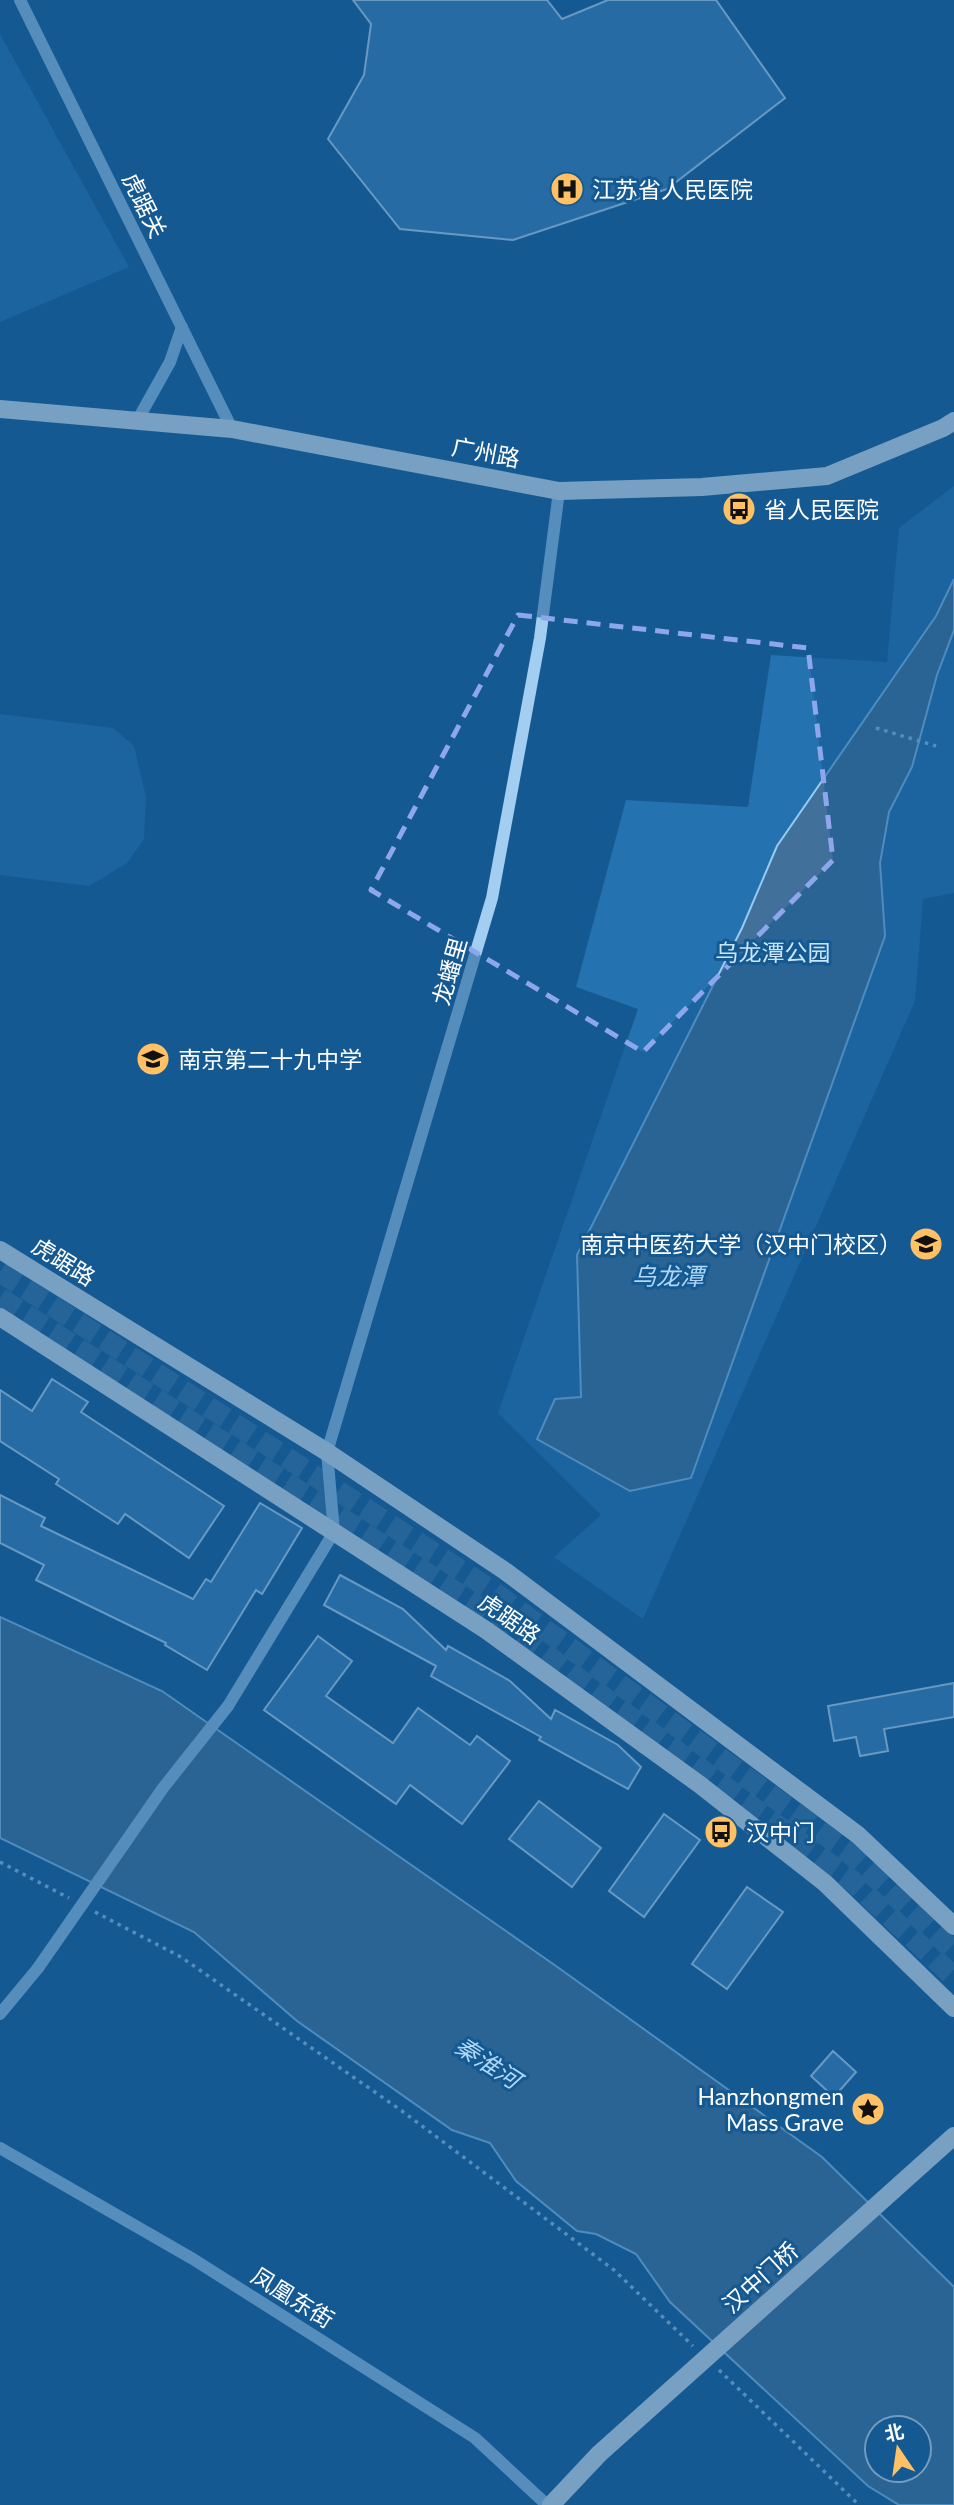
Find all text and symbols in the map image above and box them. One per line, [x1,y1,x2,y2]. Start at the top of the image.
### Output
street label: 虎踞关 [117,168,173,242]
hospital icon: 江苏省人民医院 [548,170,586,208]
place label: 江苏省人民医院 [592,175,753,203]
street label: 广州路 [449,432,523,472]
bus stop icon: 省人民医院 [720,490,758,528]
place label: 省人民医院 [764,495,879,523]
street label: 龙蟠里 [426,934,472,1008]
park label: 乌龙潭公园 [716,938,831,966]
school or university icon: 南京第二十九中学 [134,1040,172,1078]
place label: 南京第二十九中学 [178,1045,362,1073]
school or university icon: 南京中医药大学（汉中门校区） [907,1225,945,1263]
place label: 南京中医药大学（汉中门校区） [580,1230,902,1258]
street label: 虎踞路 [27,1231,101,1291]
water label: 乌龙潭 [632,1261,708,1290]
street label: 虎踞路 [474,1587,546,1649]
bus stop icon: 汉中门 [702,1813,740,1851]
place label: 汉中门 [746,1818,815,1846]
water label: 秦淮河 [450,2030,529,2096]
place label: Hanzhongmen Mass Grave [698,2082,844,2136]
place icon: Hanzhongmen Mass Grave [849,2090,887,2128]
street label: 汉中门桥 [716,2236,804,2318]
street label: 凤凰东街 [247,2261,339,2333]
north arrow [863,2414,933,2484]
text: 北 [882,2419,906,2445]

